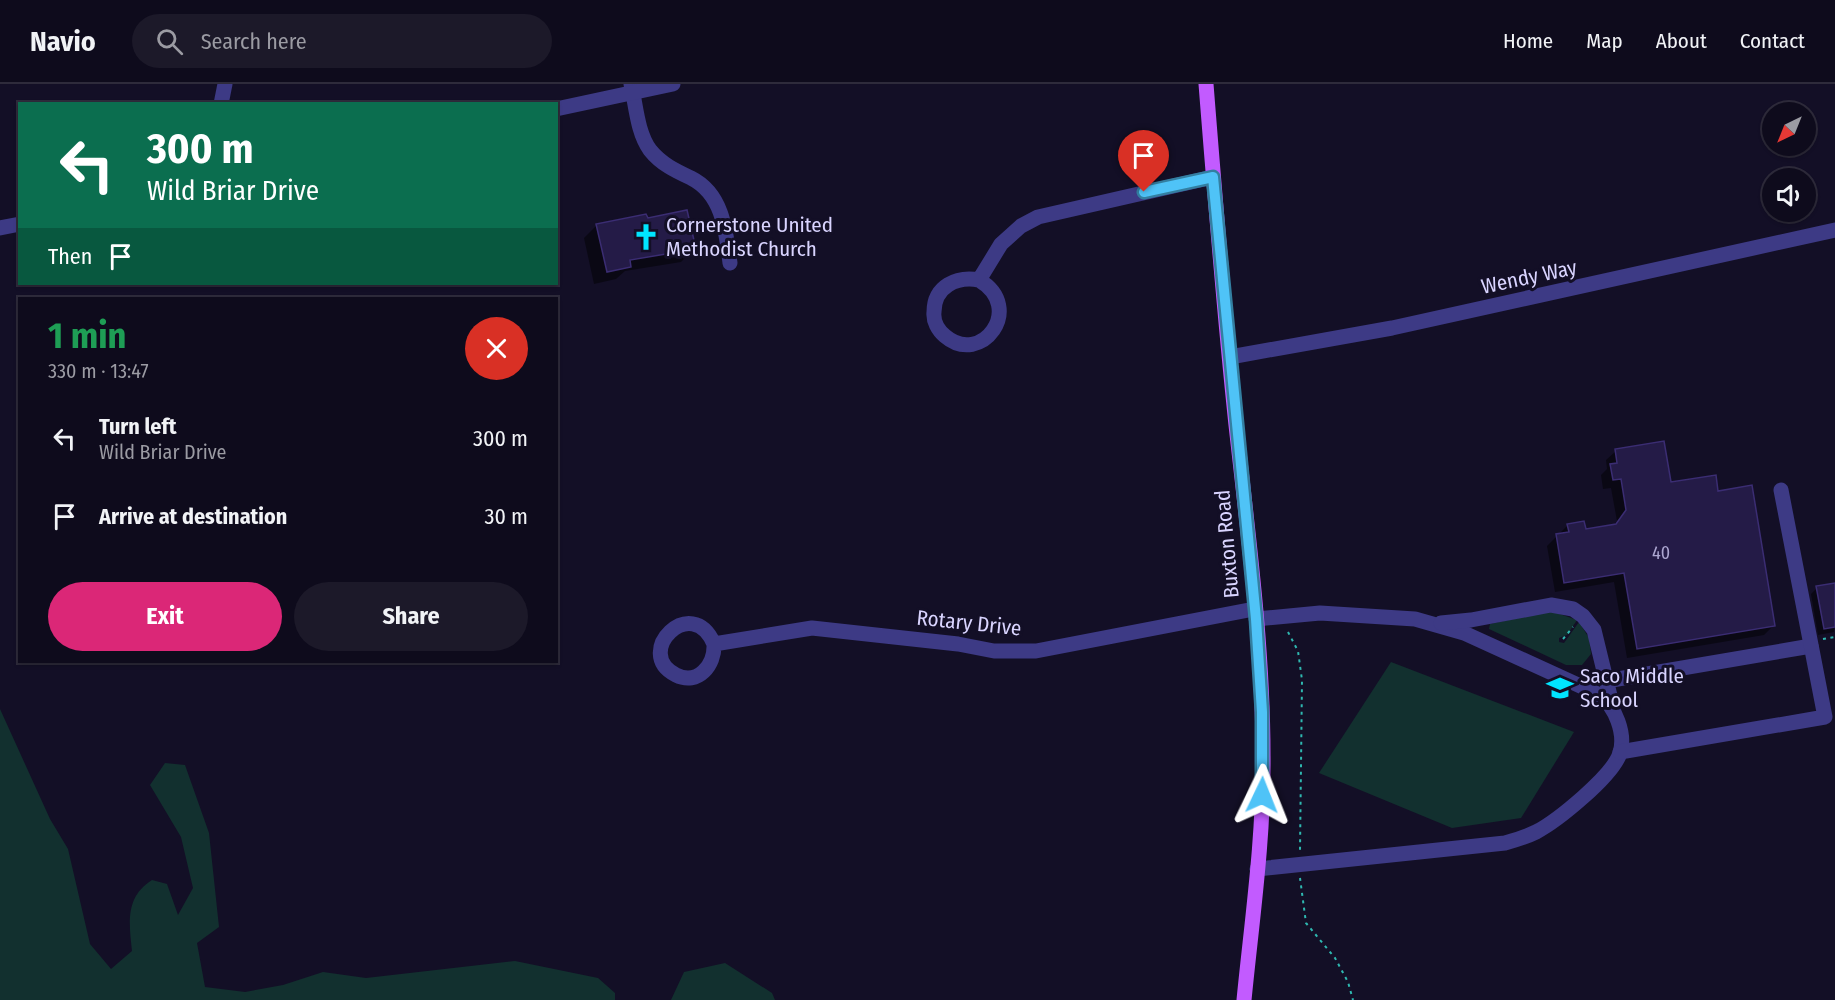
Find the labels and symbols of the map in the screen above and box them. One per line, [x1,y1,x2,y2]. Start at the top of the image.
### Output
north arrow [1762,102,1816,156]
pin [1118,130,1169,192]
place label: Cornerstone United Methodist Church [666,212,833,262]
church icon: Cornerstone United Methodist Church [631,222,661,252]
street label: Wendy Way [1479,254,1580,300]
street label: Buxton Road [1209,489,1245,599]
house number: 40 [1652,542,1670,564]
street label: Rotary Drive [915,605,1023,641]
place label: Saco Middle School [1580,663,1684,713]
school or university icon: Saco Middle School [1545,673,1575,703]
position arrow [1230,763,1294,827]

